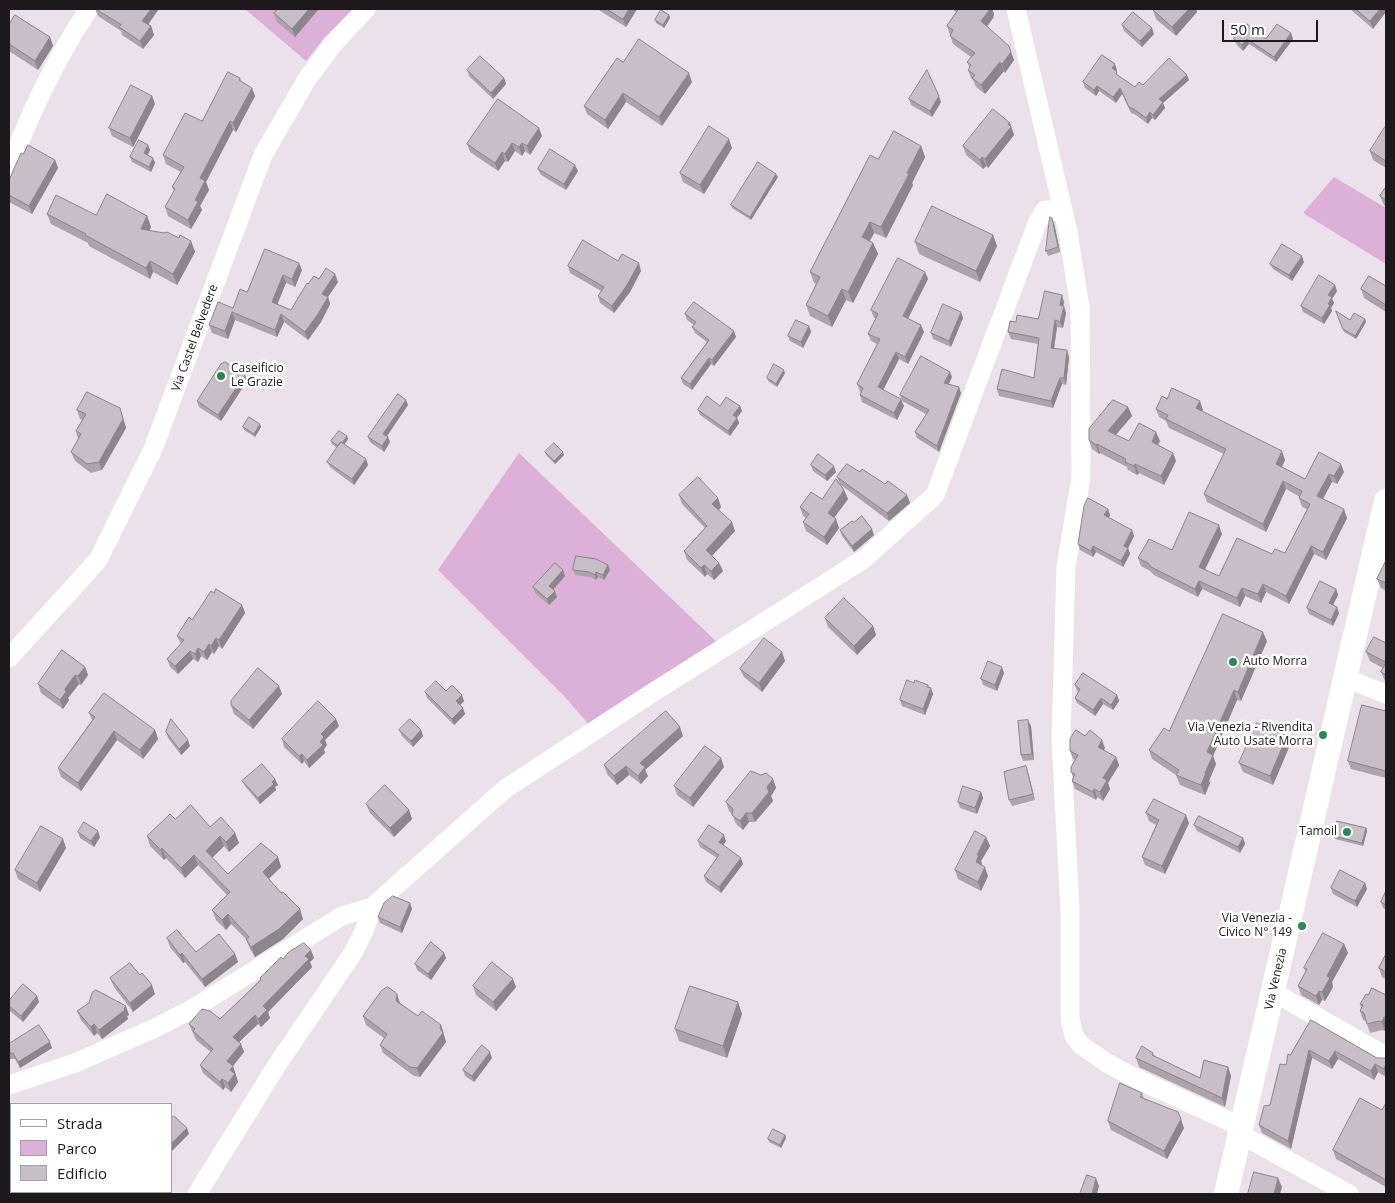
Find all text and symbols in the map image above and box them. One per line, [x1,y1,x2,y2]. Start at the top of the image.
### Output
scale bar [1225,10,1321,42]
text: 50 m [1230,19,1265,39]
street label: Via Castel Belvedere [169,282,221,394]
place label: Caseificio Le Grazie [231,362,284,390]
marker: Caseificio Le Grazie [215,370,227,382]
place label: Auto Morra [1243,655,1307,669]
marker: Auto Morra [1227,656,1239,668]
place label: Via Venezia - Rivendita Auto Usate Morra [1188,721,1313,749]
marker: Via Venezia - Rivendita Auto Usate Morra [1317,729,1329,741]
place label: Tamoil [1299,825,1337,839]
marker: Tamoil [1341,826,1353,838]
place label: Via Venezia - Civico N° 149 [1218,912,1292,940]
marker: Via Venezia - Civico N° 149 [1296,920,1308,932]
street label: Via Venezia [1262,947,1290,1011]
legend [10,1103,172,1193]
text: Strada [57,1113,103,1133]
text: Parco [57,1138,97,1158]
text: Edificio [57,1163,107,1183]

